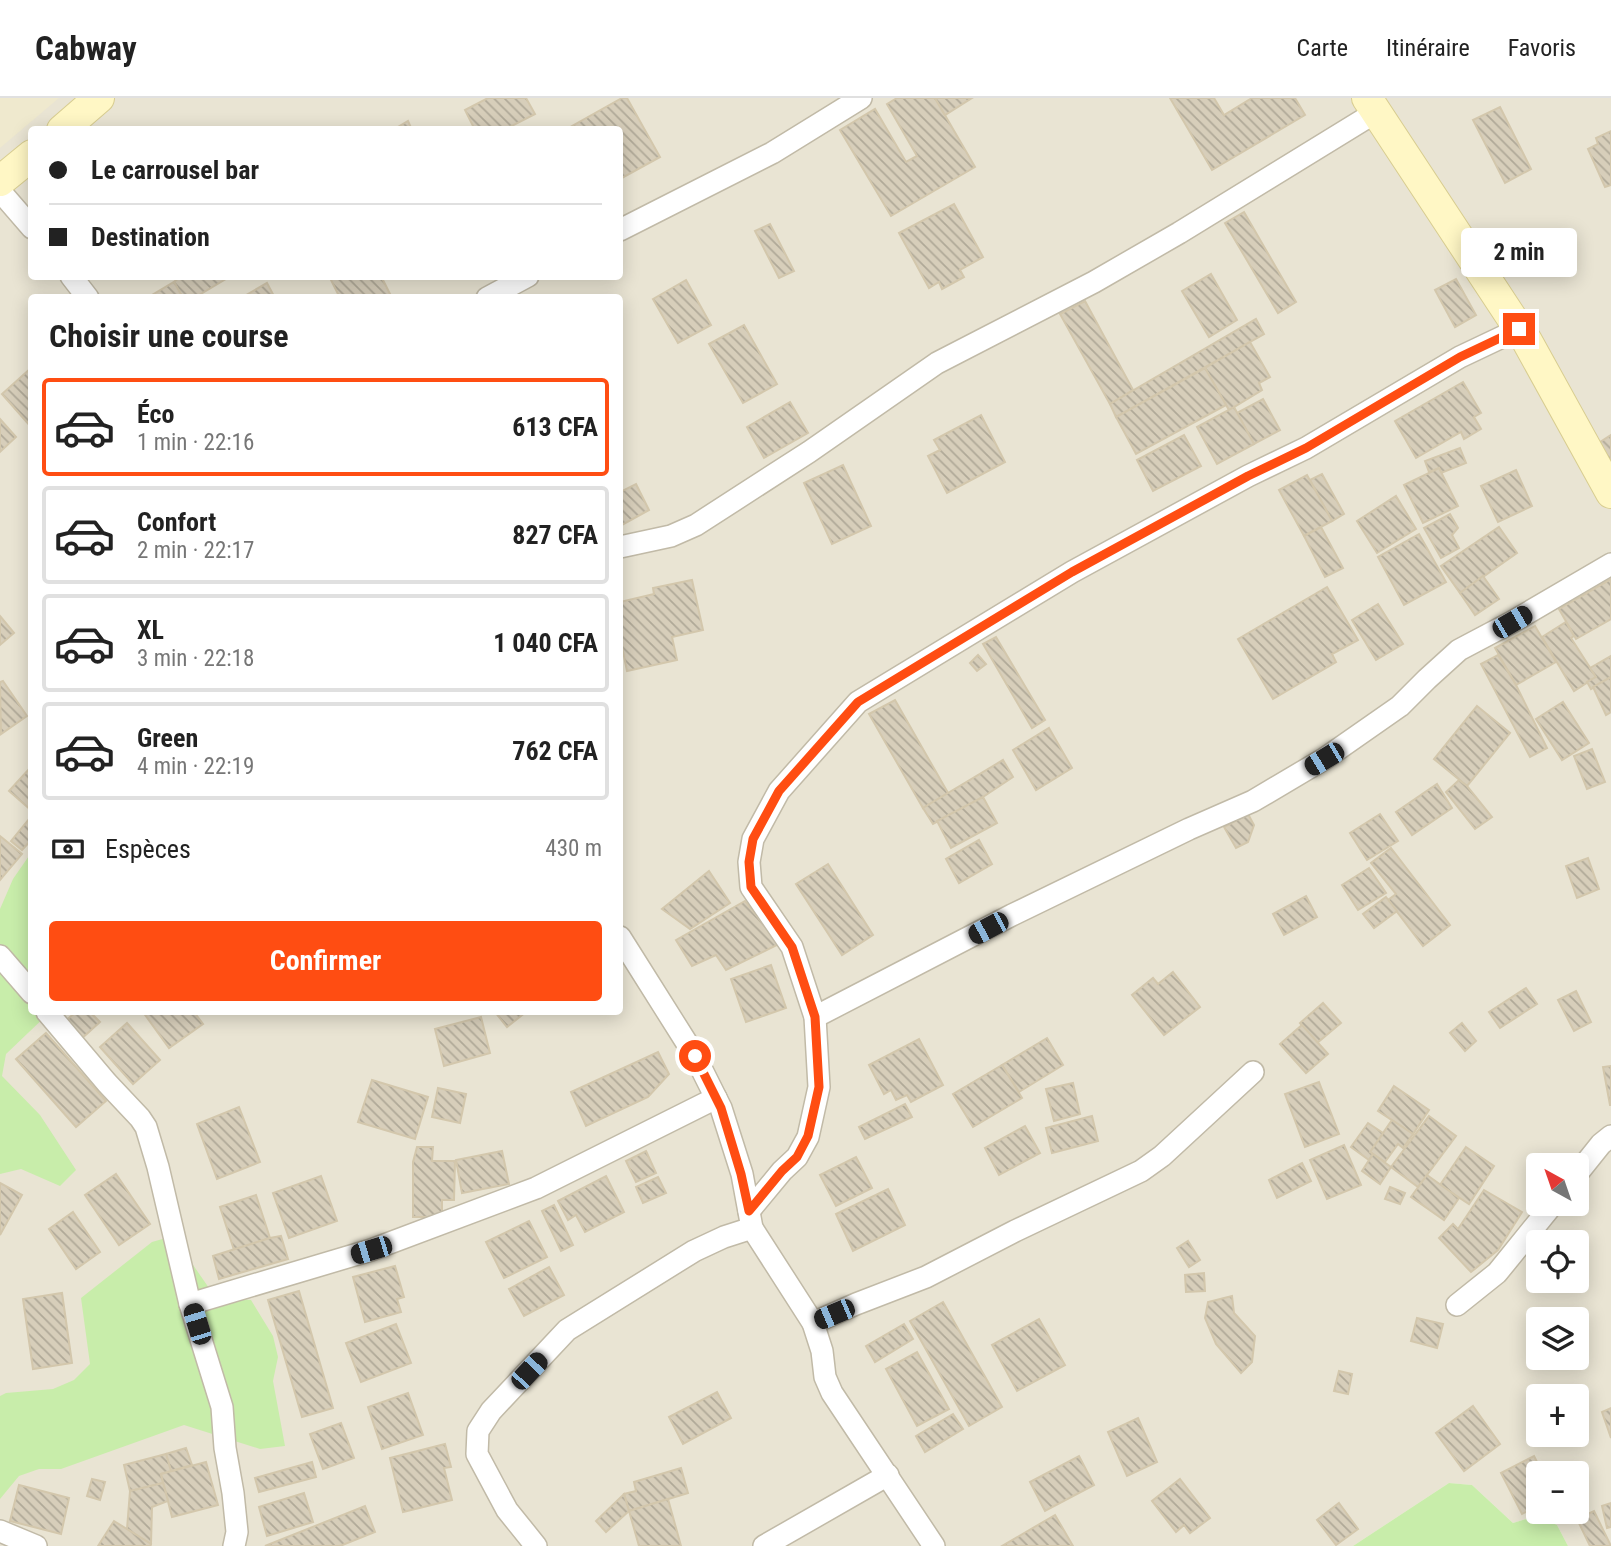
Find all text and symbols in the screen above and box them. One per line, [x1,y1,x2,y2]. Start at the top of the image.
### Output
text: Cabway [35,29,137,68]
text: Carte [1297,34,1348,62]
text: Itinéraire [1386,34,1470,62]
text: Favoris [1508,34,1576,62]
text: Le carrousel bar [91,155,259,185]
text: Destination [91,222,210,252]
callout: 2 min [1461,228,1577,276]
text: 2 min [1493,239,1545,266]
route end [1503,313,1535,345]
text: Choisir une course [49,317,289,355]
icon: car [53,396,116,459]
text: Éco [137,399,174,429]
text: 613 CFA [512,412,598,442]
text: 1 min · 22:16 [137,429,254,456]
icon: car [53,504,116,567]
text: Confort [137,507,216,537]
text: 827 CFA [512,520,598,550]
text: 2 min · 22:17 [137,537,254,564]
car [1489,602,1536,642]
icon: car [53,612,116,675]
text: XL [137,615,164,645]
text: 1 040 CFA [493,628,598,658]
text: 3 min · 22:18 [137,645,254,672]
icon: car [53,720,116,783]
text: Green [137,723,198,753]
text: 762 CFA [512,736,598,766]
car [1301,739,1348,779]
text: 4 min · 22:19 [137,753,254,780]
icon: cash [49,830,87,868]
text: Espèces [105,834,191,864]
text: 430 m [545,835,602,862]
car [965,909,1012,947]
button: Confirmer [49,921,602,1001]
route start [679,1040,711,1072]
north arrow [1526,1153,1589,1216]
map controls [1526,1153,1589,1524]
button: locate [1526,1230,1589,1293]
car [348,1234,395,1266]
car [811,1296,858,1332]
car [181,1301,214,1347]
button: layers [1526,1307,1589,1370]
car [507,1348,552,1394]
button: + [1526,1384,1589,1447]
button: − [1526,1461,1589,1524]

